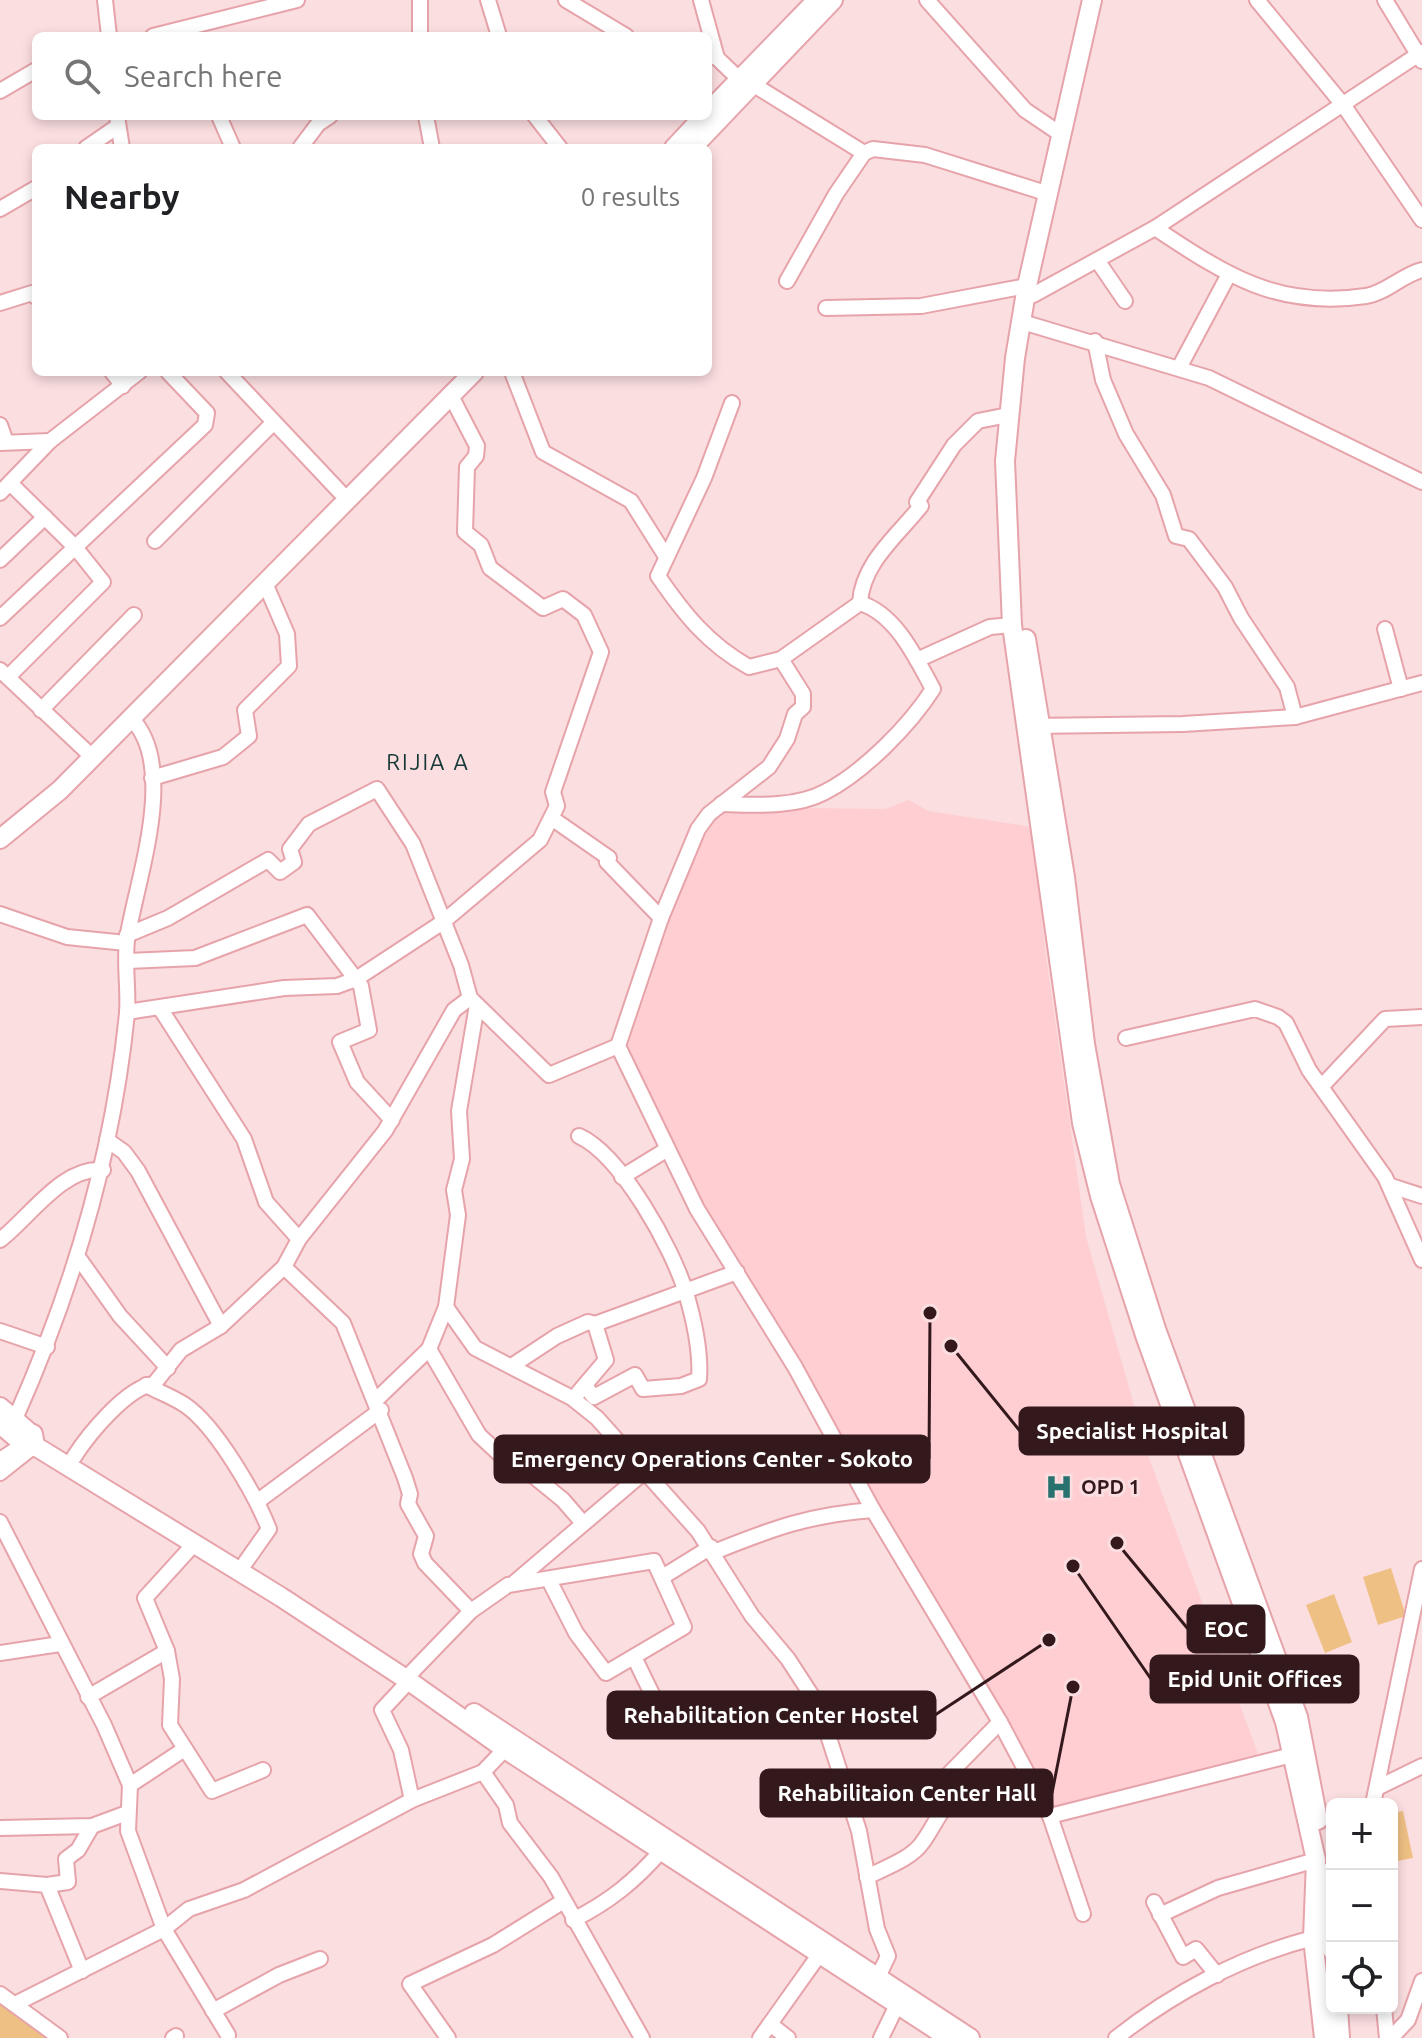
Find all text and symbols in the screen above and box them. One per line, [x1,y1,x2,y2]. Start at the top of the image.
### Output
search box [32,32,712,120]
icon: search [60,54,104,98]
text: Search here [124,59,283,93]
text: Nearby [64,177,179,215]
text: 0 results [581,182,680,211]
district label: RIJIA A [386,749,470,774]
callout: Specialist Hospital [1020,1408,1243,1454]
text: Specialist Hospital [1036,1418,1228,1443]
callout: Emergency Operations Center - Sokoto [495,1436,929,1482]
text: Emergency Operations Center - Sokoto [511,1446,913,1471]
hospital icon: OPD 1 [1044,1472,1074,1502]
place label: OPD 1 [1081,1475,1140,1498]
callout: EOC [1188,1606,1264,1652]
text: EOC [1204,1616,1248,1641]
callout: Epid Unit Offices [1151,1656,1358,1702]
text: Epid Unit Offices [1168,1666,1342,1691]
callout: Rehabilitation Center Hostel [608,1692,935,1738]
text: Rehabilitation Center Hostel [623,1702,919,1727]
callout: Rehabilitaion Center Hall [761,1770,1052,1816]
text: Rehabilitaion Center Hall [778,1780,1037,1805]
map controls [1326,1798,1398,2014]
button: + [1326,1798,1398,1870]
button: − [1326,1870,1398,1942]
button: locate [1326,1942,1398,2014]

